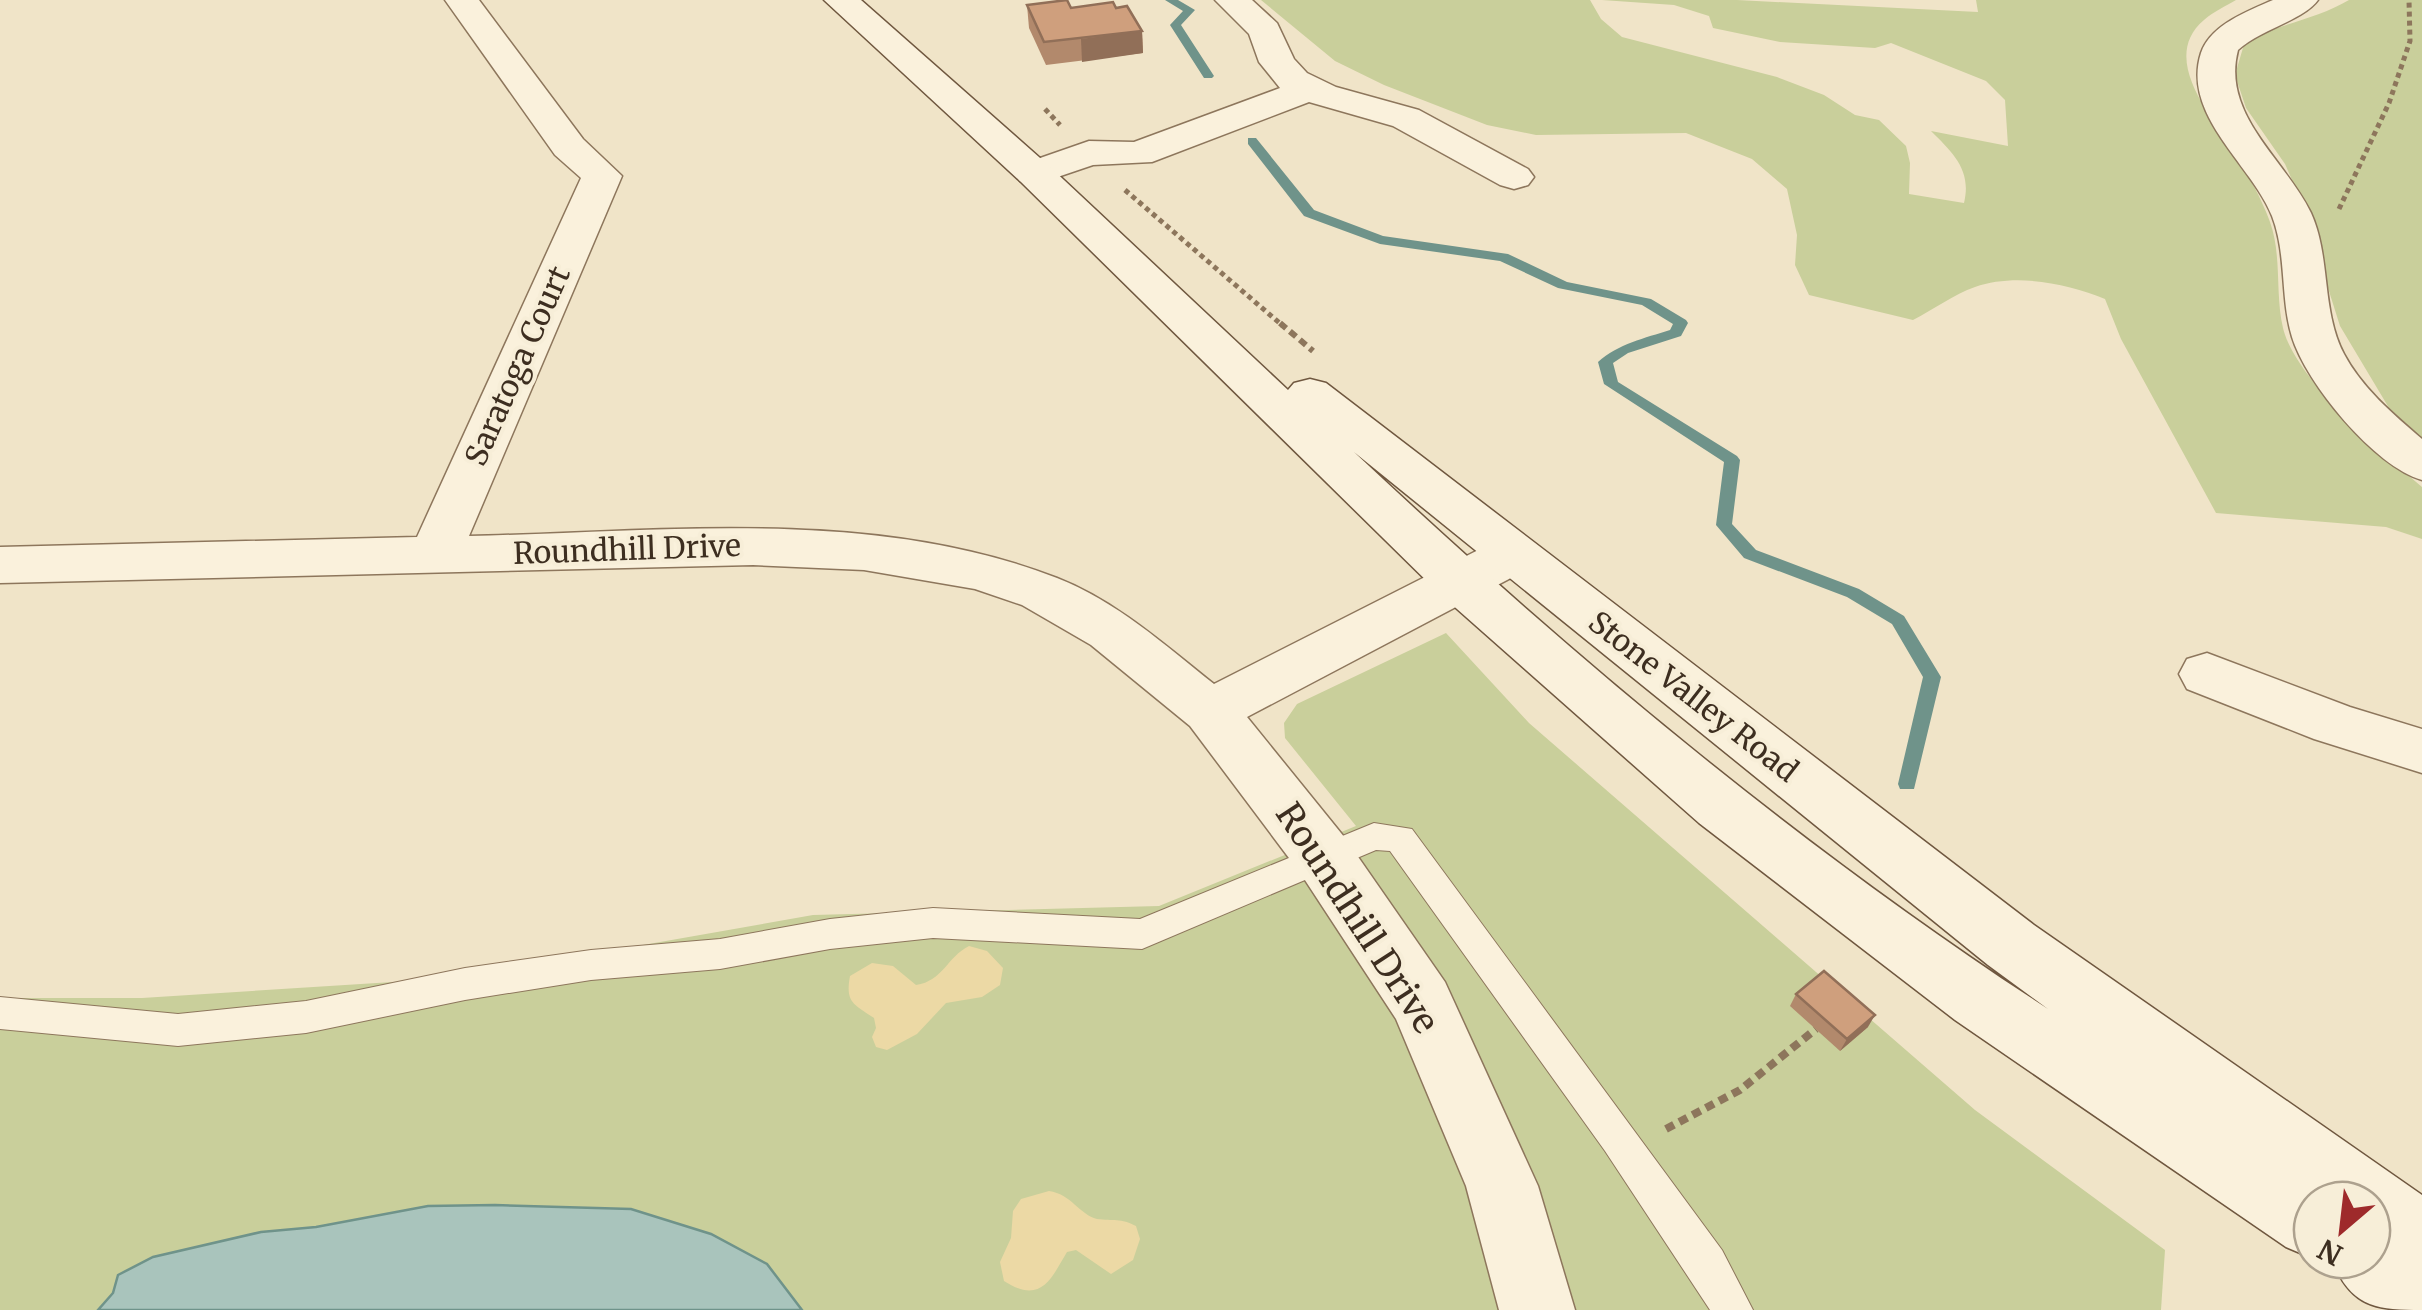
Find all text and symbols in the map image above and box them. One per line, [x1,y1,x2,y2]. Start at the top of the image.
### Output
street label: Saratoga Court [456,260,578,471]
street label: Roundhill Drive [512,526,741,572]
street label: Stone Valley Road [1581,603,1806,790]
street label: Roundhill Drive [1266,795,1448,1041]
north arrow [2292,1180,2392,1280]
text: N [2312,1231,2348,1273]

